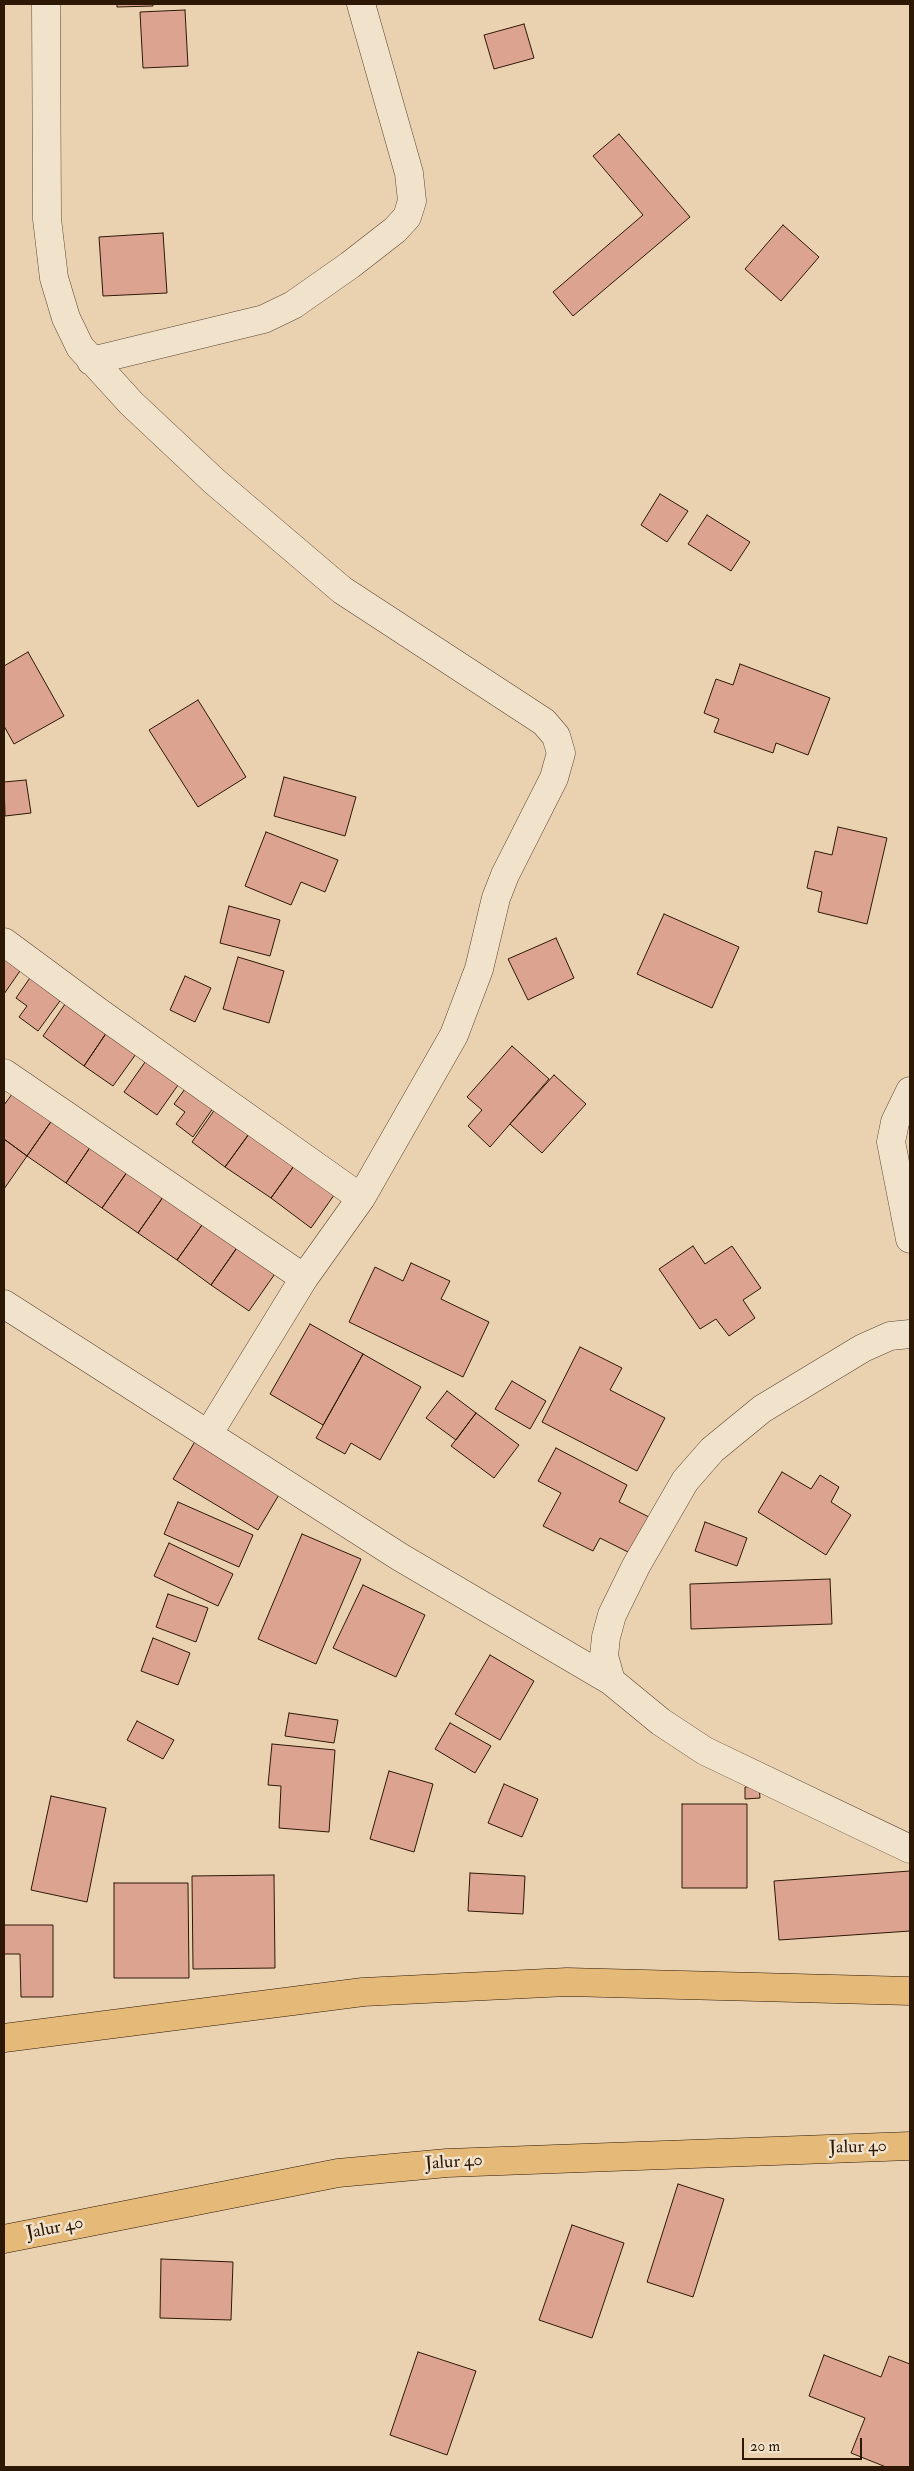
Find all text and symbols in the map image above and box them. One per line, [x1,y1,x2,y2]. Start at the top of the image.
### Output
street label: Jalur 40 [829,2136,887,2160]
street label: Jalur 40 [425,2150,483,2176]
street label: Jalur 40 [25,2213,85,2245]
scale bar [744,2428,864,2460]
text: 20 m [750,2437,780,2456]

